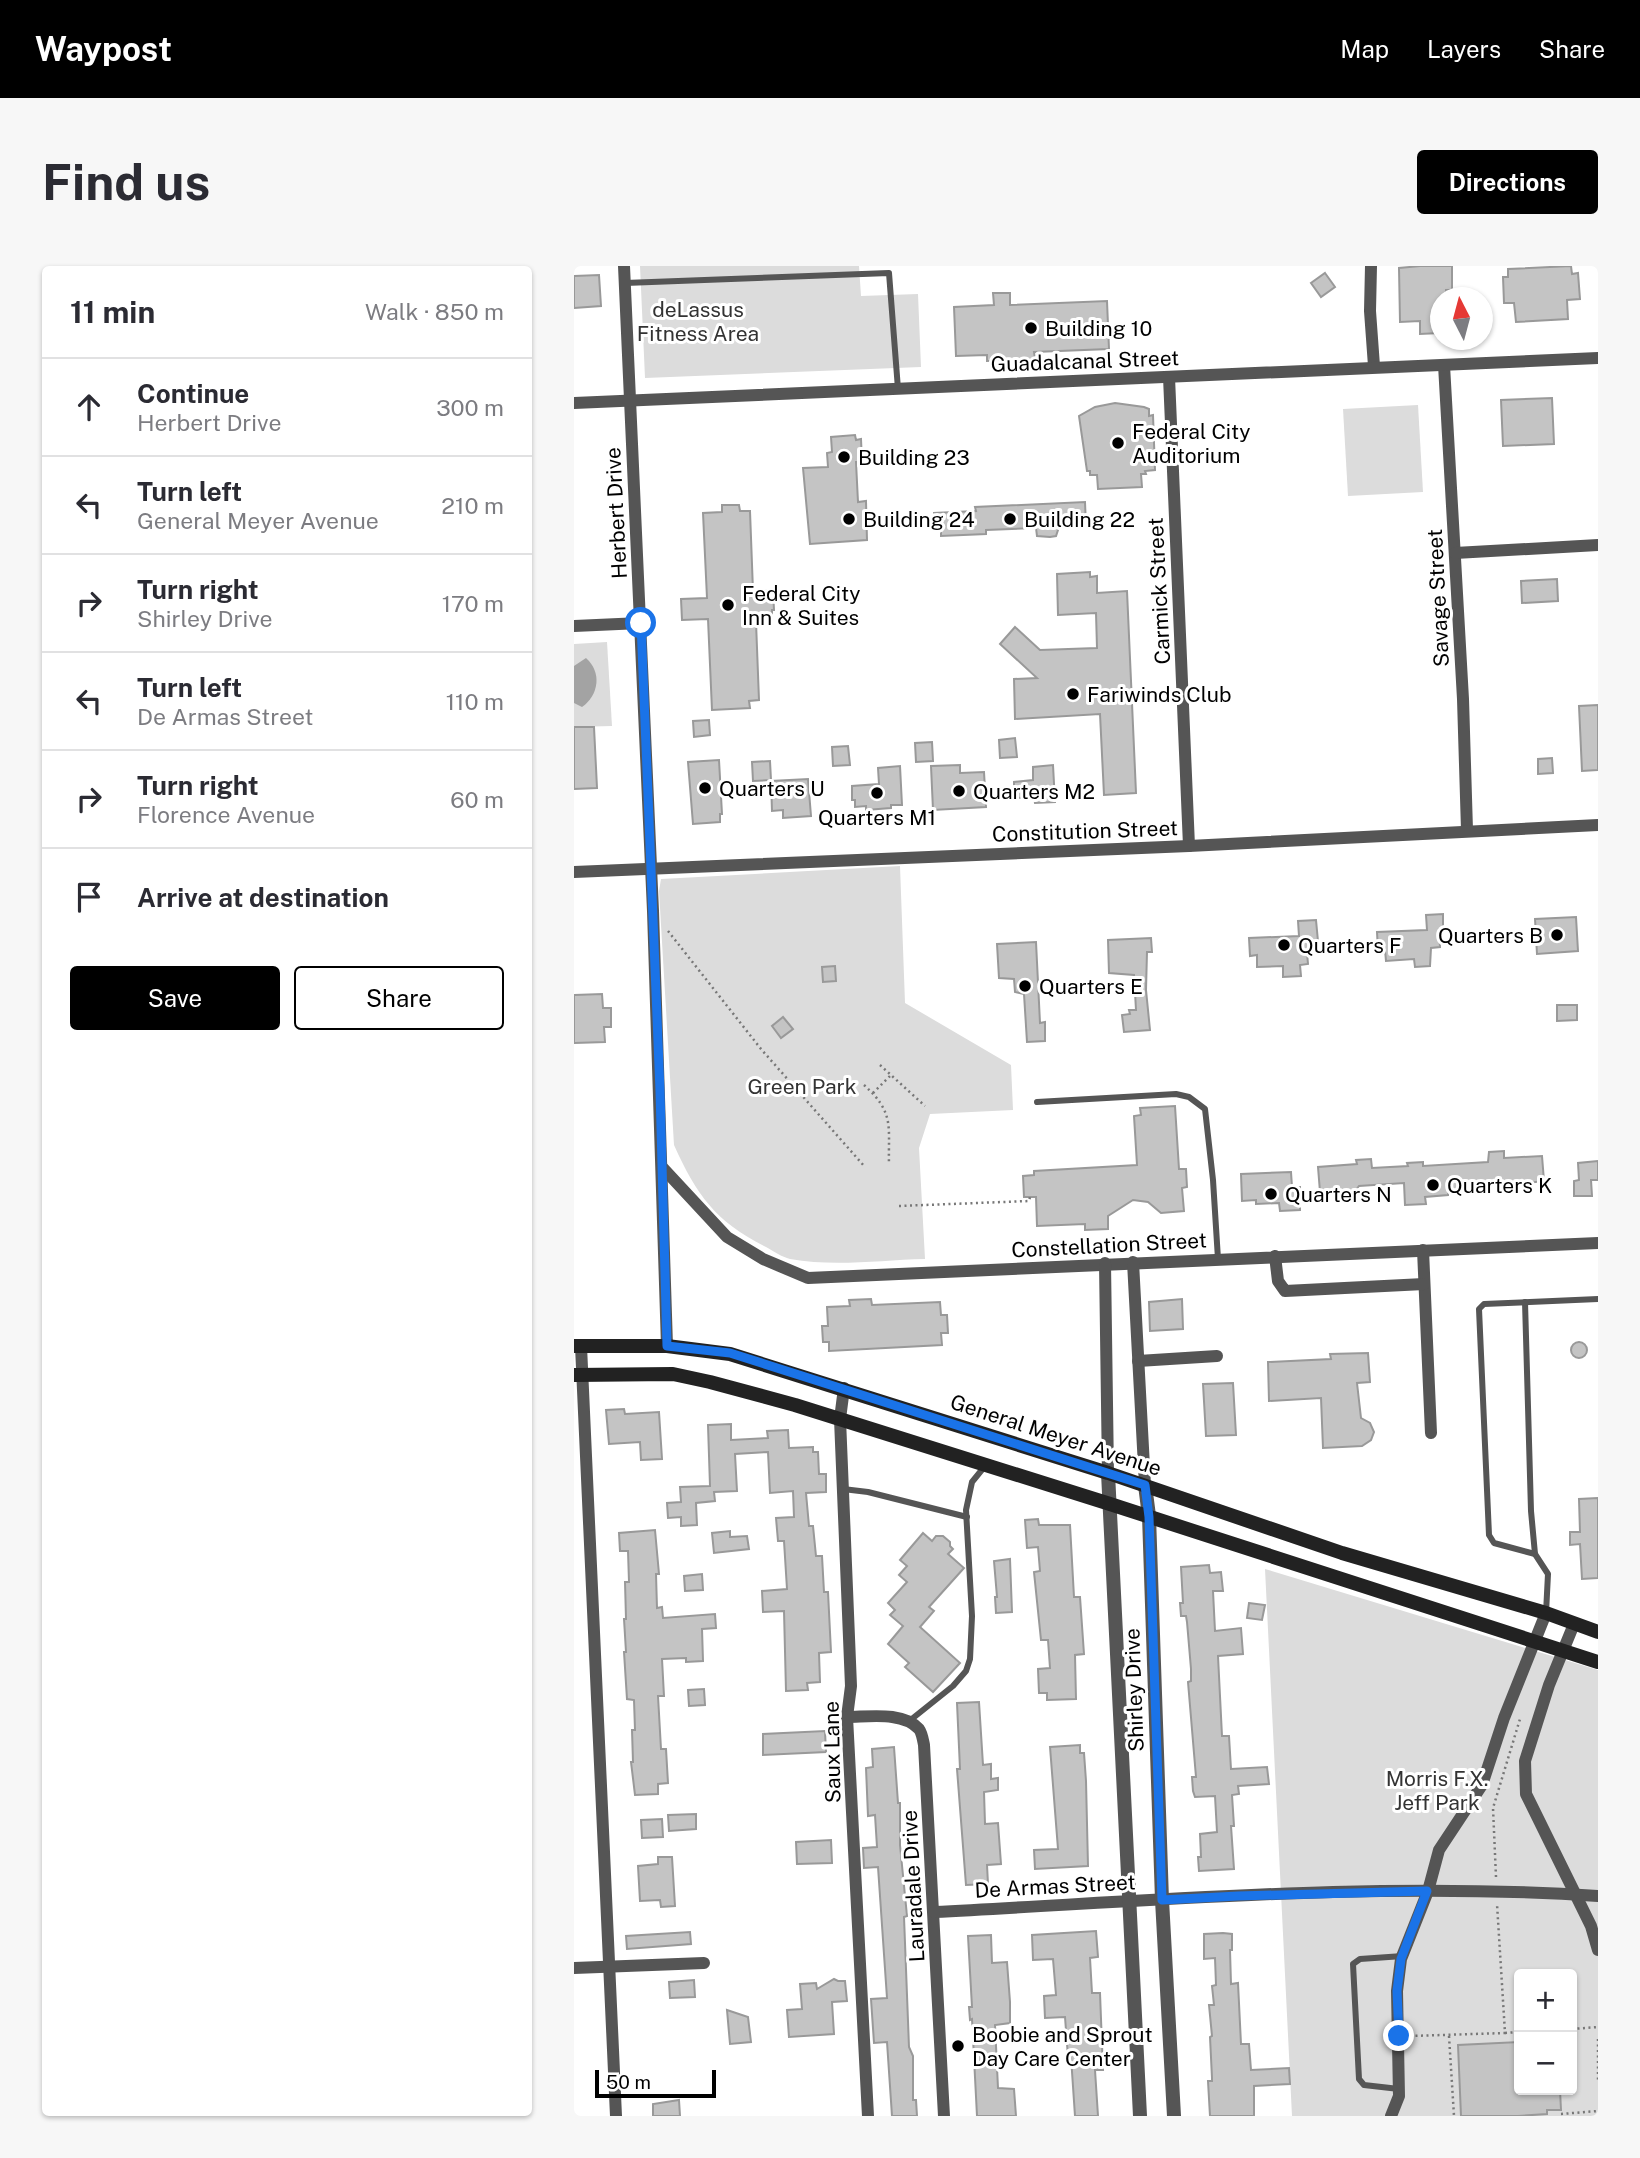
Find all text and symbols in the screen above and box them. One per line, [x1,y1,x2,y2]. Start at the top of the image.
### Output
text: Waypost [35,30,172,68]
text: Map [1340,35,1389,63]
text: Layers [1427,35,1501,63]
text: Share [1539,35,1605,63]
button: Directions [1417,150,1598,214]
text: Find us [42,153,210,211]
north arrow [1430,287,1493,350]
text: 11 min [70,294,155,330]
park label: deLassus Fitness Area [637,297,759,346]
text: Walk · 850 m [365,298,504,325]
place label: Building 10 [1045,316,1152,341]
marker: Building 10 [1023,320,1039,336]
street label: Guadalcanal Street [990,345,1180,377]
text: Continue [137,378,249,409]
icon: ahead [70,388,108,426]
text: 300 m [436,394,504,421]
text: Herbert Drive [137,409,281,436]
place label: Federal City Auditorium [1132,419,1250,468]
marker: Federal City Auditorium [1110,435,1126,451]
place label: Building 23 [858,445,970,470]
street label: Herbert Drive [600,446,632,580]
marker: Building 23 [836,449,852,465]
text: Turn left [137,476,242,507]
icon: left [70,486,108,524]
text: 210 m [441,492,504,519]
text: General Meyer Avenue [137,507,379,534]
place label: Building 24 [863,507,975,532]
place label: Building 22 [1024,507,1135,532]
marker: Building 24 [841,511,857,527]
marker: Building 22 [1002,511,1018,527]
street label: Carmick Street [1143,517,1175,665]
street label: Savage Street [1422,528,1454,668]
text: Turn right [137,574,259,605]
place label: Federal City Inn & Suites [742,581,860,630]
icon: right [70,584,108,622]
text: 170 m [442,590,504,617]
marker: Federal City Inn & Suites [720,597,736,613]
text: Shirley Drive [137,605,273,632]
route start [625,607,656,638]
text: Turn left [137,672,242,703]
icon: left [70,682,108,720]
place label: Fariwinds Club [1087,682,1232,707]
marker: Fariwinds Club [1065,686,1081,702]
text: 110 m [446,688,504,715]
text: De Armas Street [137,703,314,730]
text: Turn right [137,770,259,801]
place label: Quarters U [719,776,825,801]
place label: Quarters M2 [973,779,1095,804]
icon: right [70,780,108,818]
marker: Quarters U [697,780,713,796]
marker: Quarters M2 [951,783,967,799]
marker: Quarters M1 [869,785,885,801]
text: 60 m [450,786,504,813]
text: Florence Avenue [137,801,315,828]
place label: Quarters M1 [818,805,936,830]
street label: Constitution Street [992,815,1178,847]
icon: arrive [70,878,108,916]
text: Arrive at destination [137,882,389,913]
place label: Quarters B [1438,923,1543,948]
marker: Quarters B [1549,927,1565,943]
place label: Quarters F [1298,933,1401,958]
marker: Quarters F [1276,937,1292,953]
button: Save [70,966,280,1030]
button: Share [294,966,504,1030]
place label: Quarters E [1039,974,1143,999]
marker: Quarters E [1017,978,1033,994]
park label: Green Park [747,1074,857,1099]
place label: Quarters K [1447,1173,1552,1198]
marker: Quarters K [1425,1177,1441,1193]
place label: Quarters N [1285,1182,1392,1207]
marker: Quarters N [1263,1186,1279,1202]
street label: Constellation Street [1011,1227,1207,1263]
street label: General Meyer Avenue [947,1389,1165,1481]
street label: Shirley Drive [1119,1628,1149,1752]
street label: Saux Lane [819,1701,845,1803]
park label: Morris F.X. Jeff Park [1386,1766,1488,1815]
street label: Lauradale Drive [897,1809,929,1963]
street label: De Armas Street [974,1869,1136,1903]
map controls [1514,1969,1577,2095]
button: + [1514,1969,1577,2032]
route end [1383,2020,1414,2051]
place label: Boobie and Sprout Day Care Center [972,2022,1153,2071]
button: − [1514,2032,1577,2095]
marker: Boobie and Sprout Day Care Center [950,2038,966,2054]
scale bar [595,2067,716,2099]
text: 50 m [606,2071,651,2093]

